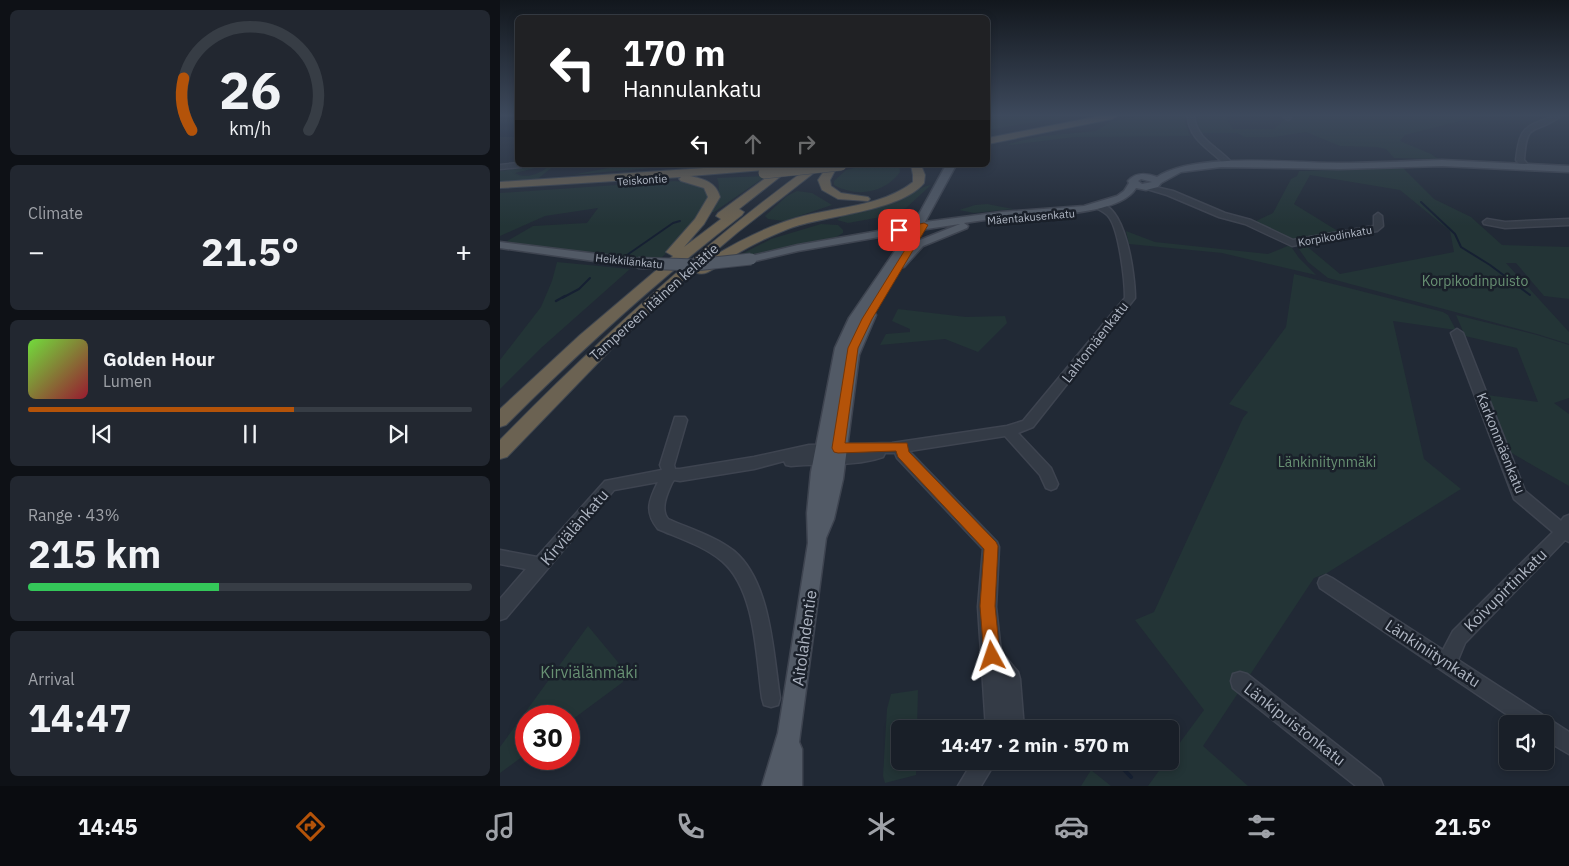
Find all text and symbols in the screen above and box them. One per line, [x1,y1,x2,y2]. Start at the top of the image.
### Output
text: 170 m [623,30,726,76]
icon: left [540,35,605,100]
text: 26 [219,56,281,123]
text: Hannulankatu [623,74,761,103]
text: km/h [229,117,271,140]
icon: left [686,130,714,158]
icon: ahead [739,130,767,158]
icon: right [792,130,820,158]
street label: Teiskontie [616,171,668,189]
text: Climate [28,203,83,223]
street label: Mäentakusenkatu [986,206,1076,228]
pin [878,209,920,251]
icon: arrive [885,216,913,244]
street label: Korpikodinkatu [1297,223,1373,249]
text: 21.5° [201,227,299,276]
text: − [28,233,45,270]
text: + [455,233,472,270]
street label: Tampereen itäinen kehätie [586,239,722,365]
street label: Heikkilänkatu [595,250,663,272]
park label: Korpikodinpuisto [1422,272,1528,290]
street label: Lahtomäenkatu [1058,298,1132,386]
text: Golden Hour [103,347,215,371]
text: Lumen [103,371,152,391]
street label: Karkonmäenkatu [1473,390,1529,496]
icon: previous [88,420,116,448]
icon: pause [236,420,264,448]
icon: next [384,420,412,448]
park label: Länkiniitynmäki [1278,453,1376,471]
street label: Kirviälänkatu [536,485,612,569]
text: Range · 43% [28,505,120,525]
text: 215 km [28,529,161,578]
street label: Koivupirtinkatu [1459,544,1551,636]
street label: Aitolahdentie [787,589,821,687]
street label: Länkiniitynkatu [1382,615,1484,691]
position arrow [965,629,1017,681]
park label: Kirviälänmäki [540,662,638,682]
text: Arrival [28,669,75,689]
street label: Länkipuistonkatu [1240,678,1350,770]
text: 14:47 [28,693,132,742]
speed limit sign: 30 [515,705,580,770]
map controls [1499,715,1554,770]
button: sound [1499,715,1554,770]
text: 14:47 · 2 min · 570 m [941,733,1129,757]
icon: directions [293,809,328,844]
icon: music [483,809,518,844]
icon: phone [673,809,708,844]
icon: climate [864,809,899,844]
icon: car [1054,809,1089,844]
icon: filters [1244,809,1279,844]
text: 14:45 [78,812,138,841]
text: 21.5° [1435,812,1491,841]

